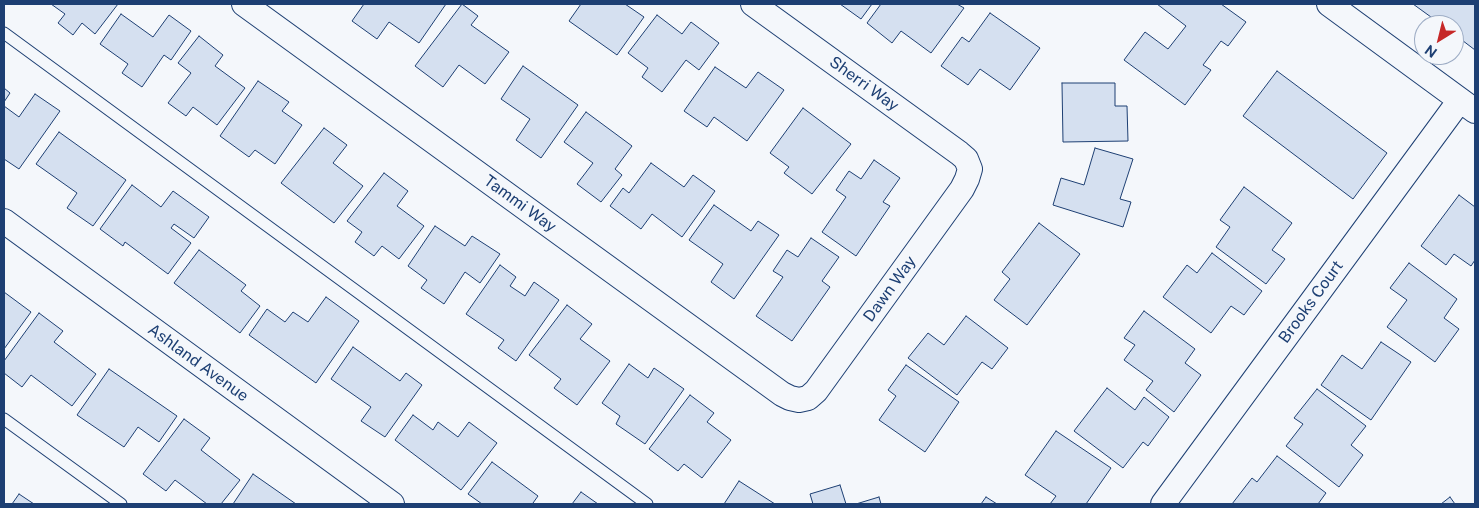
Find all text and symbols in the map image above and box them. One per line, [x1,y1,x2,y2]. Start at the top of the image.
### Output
north arrow [1414,15,1464,65]
text: N [1422,42,1440,61]
street label: Sherri Way [826,52,902,116]
street label: Tammi Way [480,171,560,237]
street label: Dawn Way [860,252,920,326]
street label: Brooks Court [1275,257,1347,347]
street label: Ashland Avenue [144,320,252,406]

